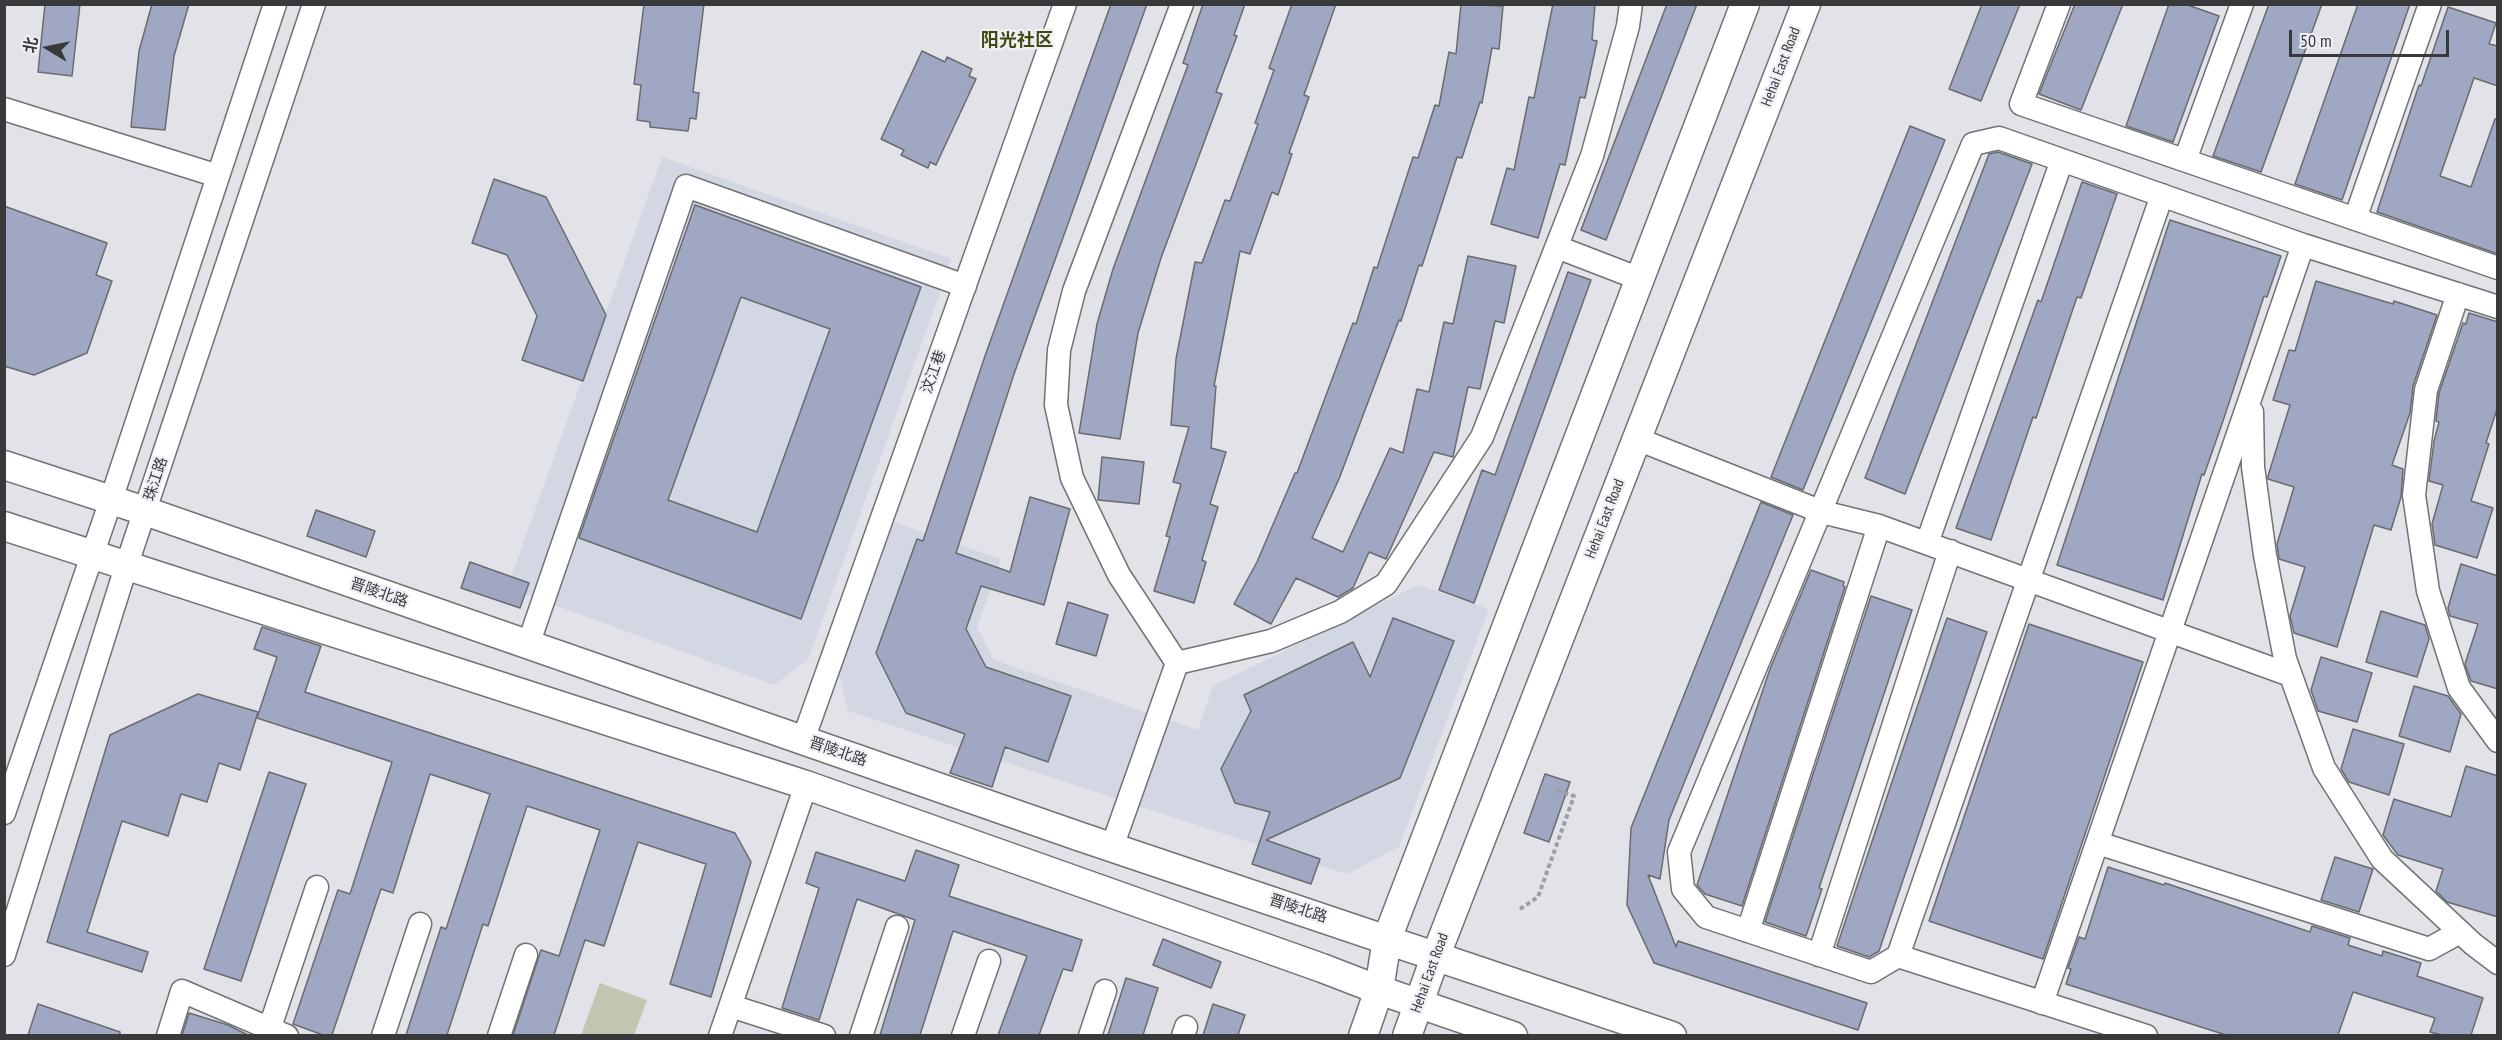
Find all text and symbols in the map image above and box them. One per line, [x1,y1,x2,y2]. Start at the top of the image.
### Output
north arrow [18,18,78,78]
scale bar [2292,18,2452,56]
street label: Hehai East Road [1758,25,1804,109]
text: 50 m [2300,29,2332,52]
district label: 阳光社区 [981,30,1053,52]
text: 北 [19,35,42,55]
street label: 汶江巷 [918,348,950,396]
street label: 珠江路 [140,455,172,503]
street label: Hehai East Road [1582,477,1628,561]
street label: 晋陵北路 [348,575,410,611]
street label: 晋陵北路 [807,734,869,770]
street label: 晋陵北路 [1267,891,1329,927]
street label: Hehai East Road [1407,931,1453,1015]

